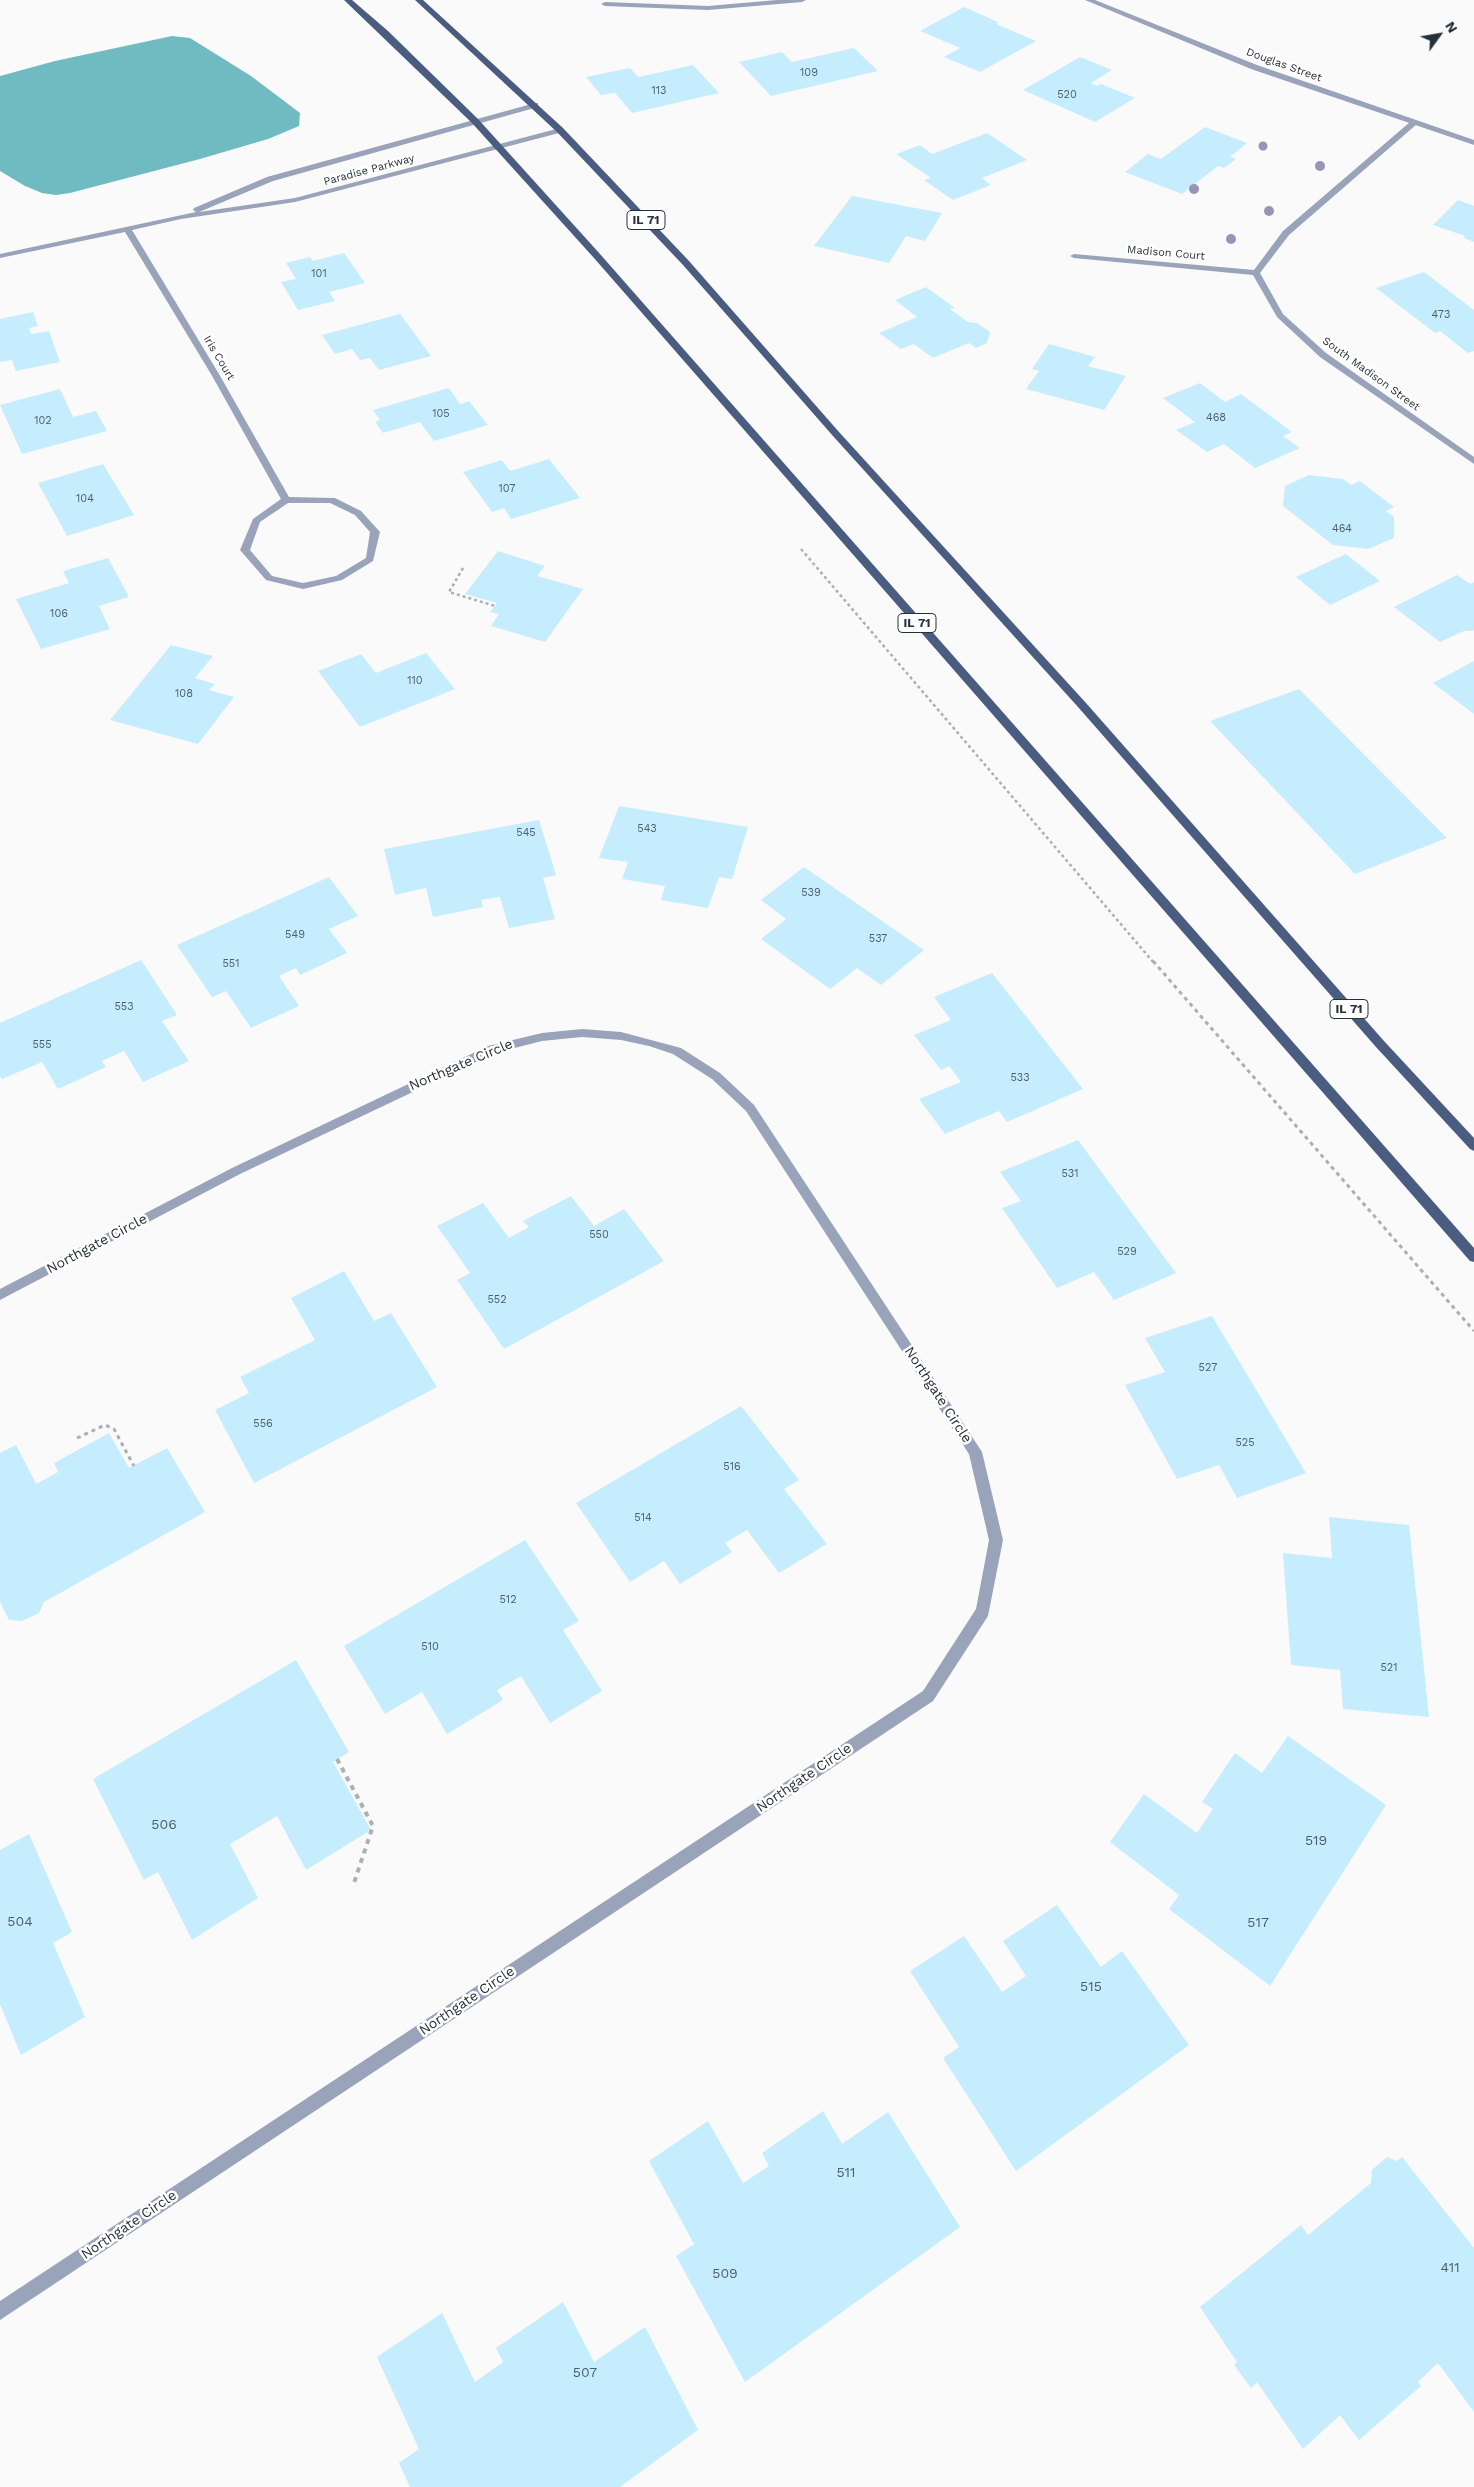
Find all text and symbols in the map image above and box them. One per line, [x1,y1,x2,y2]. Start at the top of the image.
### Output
north arrow [1414,10,1464,60]
text: N [1442,18,1461,36]
street label: Douglas Street [1244,45,1324,85]
house number: 109 [800,66,818,80]
house number: 113 [652,84,666,98]
house number: 520 [1057,88,1077,102]
street label: Paradise Parkway [322,152,416,188]
road number: IL 71 [627,210,665,230]
street label: Madison Court [1127,243,1205,263]
house number: 101 [311,267,327,281]
house number: 473 [1432,308,1450,322]
street label: Iris Court [201,333,237,383]
street label: South Madison Street [1320,334,1422,414]
house number: 105 [432,407,450,421]
house number: 468 [1206,411,1226,425]
house number: 102 [34,414,52,428]
house number: 107 [498,482,516,496]
house number: 104 [76,492,94,506]
house number: 464 [1332,522,1352,536]
house number: 106 [50,607,68,621]
road number: IL 71 [898,614,936,632]
house number: 110 [407,674,423,688]
house number: 108 [175,687,193,701]
house number: 543 [637,822,657,836]
house number: 545 [516,826,536,840]
house number: 539 [801,886,821,900]
house number: 549 [285,928,305,942]
house number: 537 [869,932,887,946]
house number: 551 [222,957,240,971]
house number: 553 [114,1000,134,1014]
road number: IL 71 [1330,1000,1368,1019]
street label: Northgate Circle [407,1036,515,1094]
house number: 555 [32,1038,52,1052]
house number: 533 [1010,1071,1030,1085]
house number: 531 [1061,1167,1079,1181]
street label: Northgate Circle [44,1210,150,1278]
house number: 550 [589,1228,609,1242]
house number: 529 [1117,1245,1137,1259]
house number: 552 [487,1293,507,1307]
street label: Northgate Circle [901,1344,975,1446]
house number: 527 [1199,1361,1217,1375]
house number: 556 [253,1417,273,1431]
house number: 525 [1235,1436,1255,1450]
house number: 516 [723,1460,741,1474]
house number: 514 [634,1511,652,1525]
house number: 512 [499,1593,517,1607]
house number: 510 [421,1640,439,1654]
house number: 521 [1380,1661,1398,1675]
street label: Northgate Circle [753,1740,855,1816]
house number: 506 [151,1817,177,1833]
house number: 519 [1305,1833,1327,1849]
house number: 504 [7,1914,33,1930]
house number: 517 [1247,1915,1269,1931]
street label: Northgate Circle [416,1963,518,2039]
house number: 515 [1080,1979,1102,1995]
house number: 511 [836,2165,856,2181]
street label: Northgate Circle [78,2187,180,2263]
house number: 411 [1440,2260,1460,2276]
house number: 509 [712,2266,738,2282]
house number: 507 [573,2365,597,2381]

